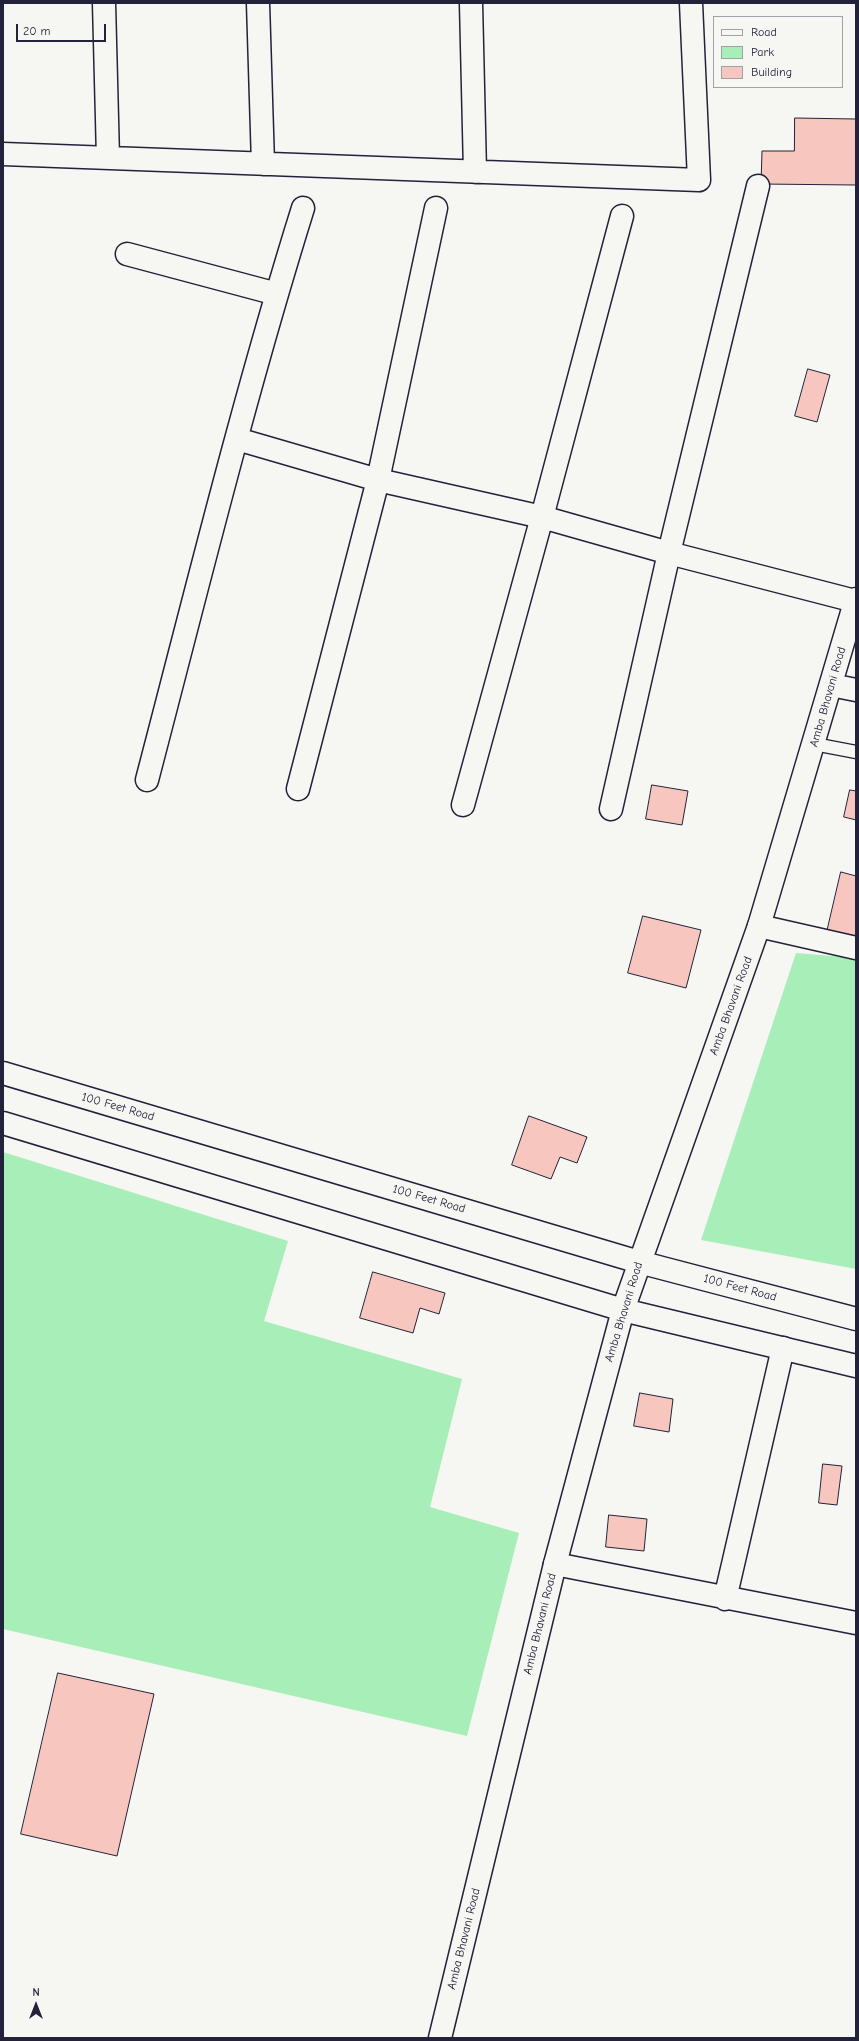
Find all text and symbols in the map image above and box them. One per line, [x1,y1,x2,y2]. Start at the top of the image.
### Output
scale bar [18,16,108,42]
legend [713,16,843,88]
text: 20 m [23,24,51,38]
text: Road [751,25,777,39]
text: Park [751,45,774,59]
text: Building [751,65,792,79]
street label: Amba Bhavani Road [807,645,849,749]
street label: Amba Bhavani Road [706,955,756,1057]
street label: 100 Feet Road [80,1090,156,1124]
street label: 100 Feet Road [391,1182,467,1216]
street label: Amba Bhavani Road [602,1260,646,1364]
street label: 100 Feet Road [702,1271,778,1305]
street label: Amba Bhavani Road [520,1572,560,1676]
street label: Amba Bhavani Road [444,1887,484,1991]
north arrow [16,1985,56,2025]
text: N [32,1986,40,1999]

